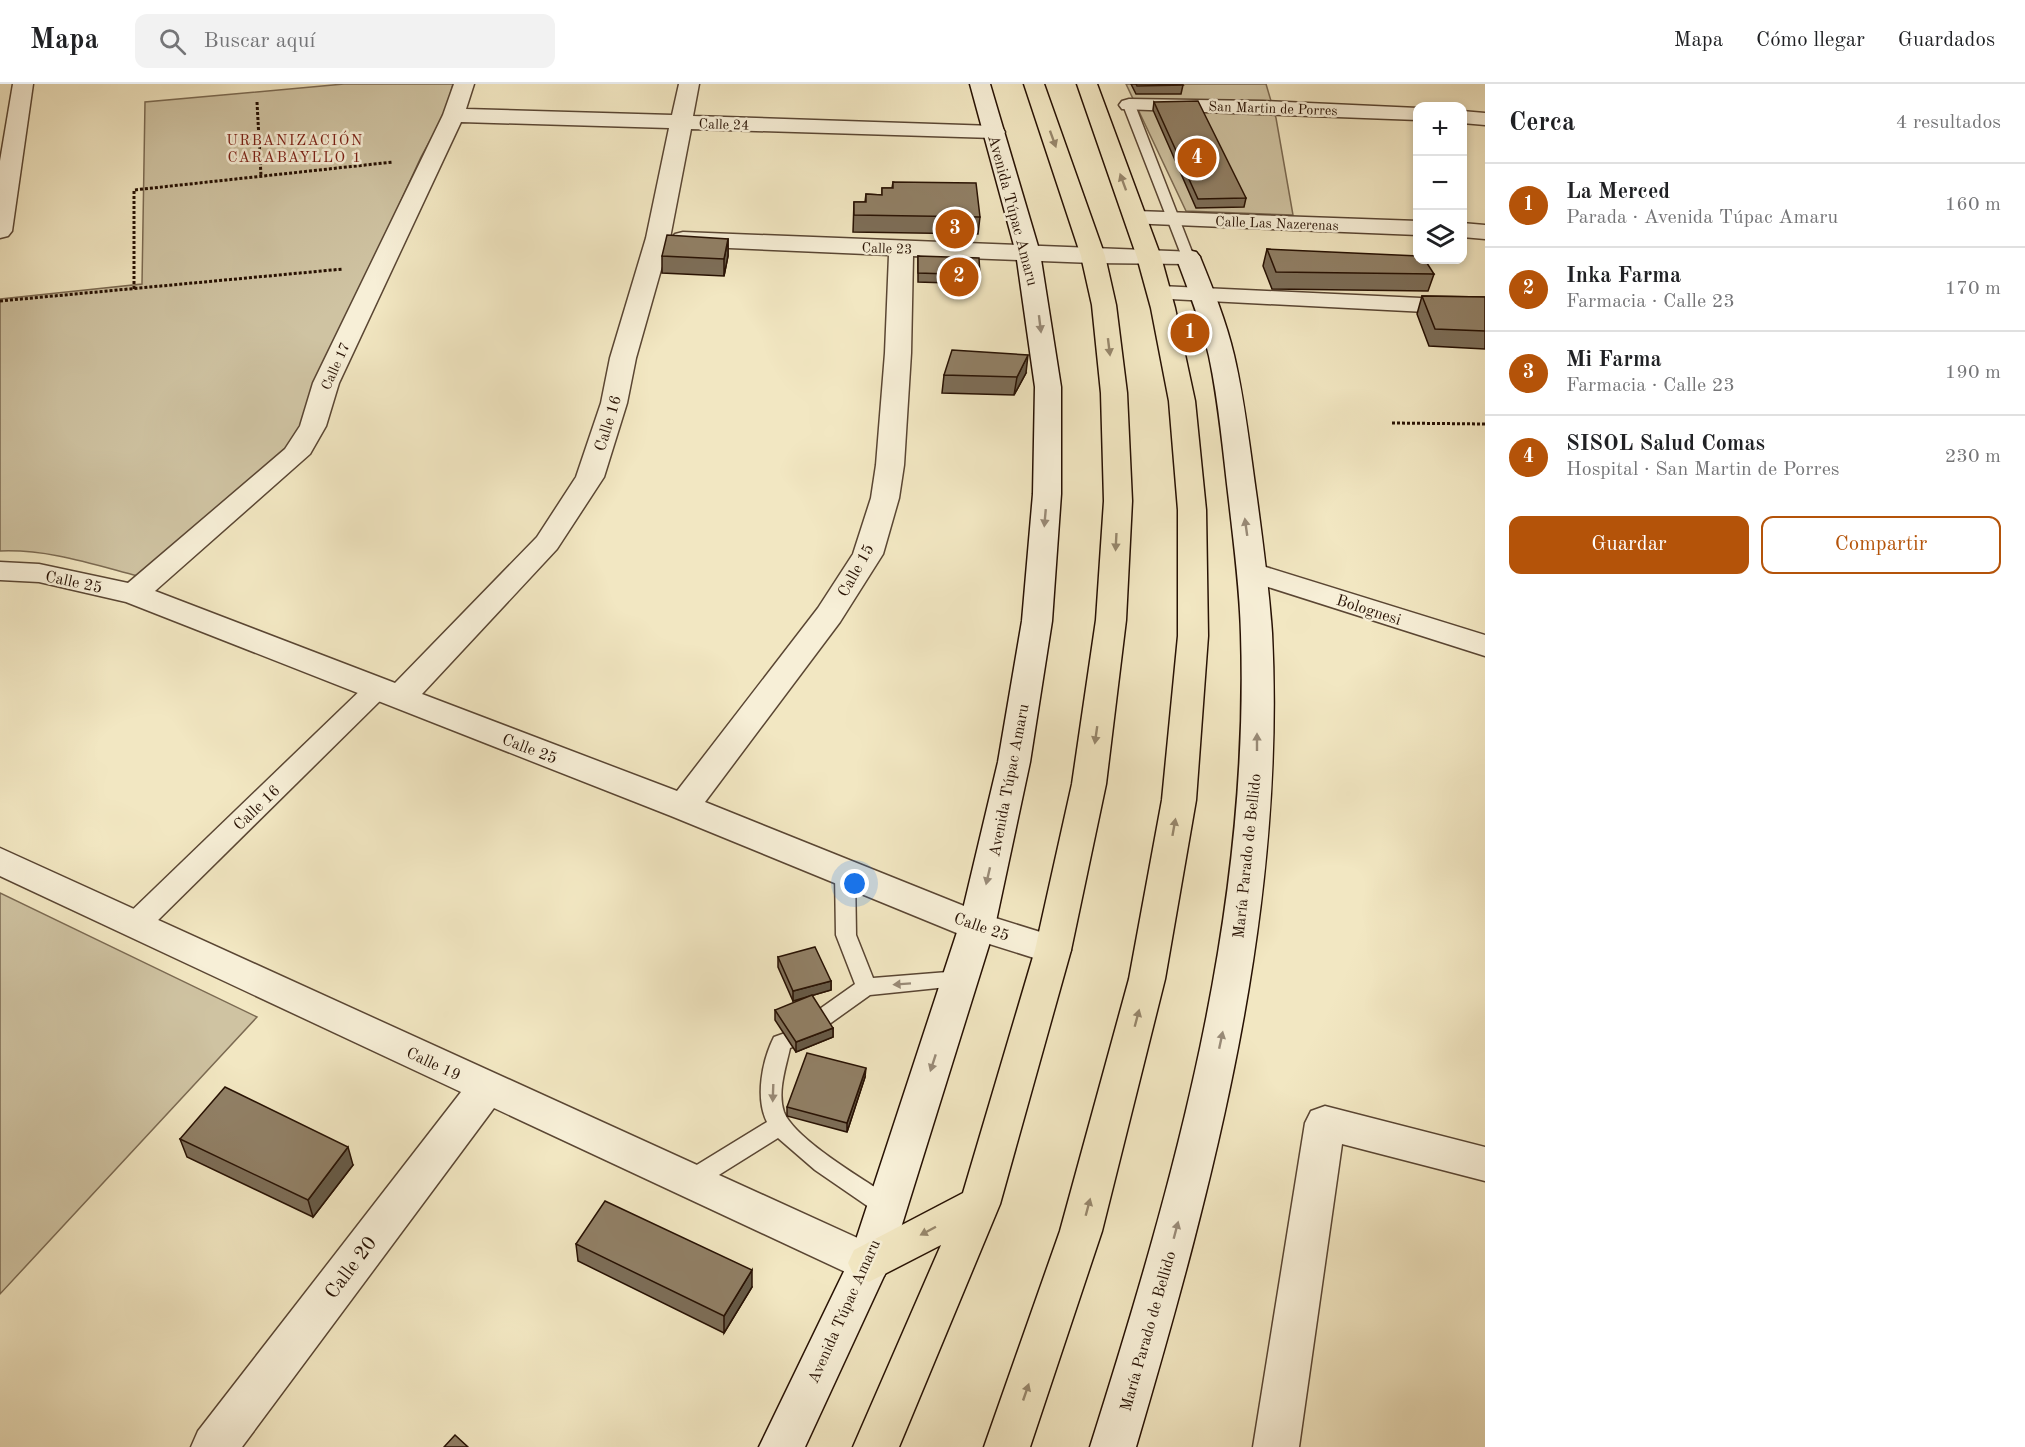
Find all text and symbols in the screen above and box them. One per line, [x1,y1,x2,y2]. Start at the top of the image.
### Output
search box [135,14,555,68]
icon: search [156,25,189,58]
text: Mapa [30,27,99,55]
text: Buscar aquí [204,30,315,52]
text: Mapa [1674,30,1723,51]
text: Cómo llegar [1756,30,1865,51]
text: Guardados [1898,30,1995,51]
street label: San Martin de Porres [1208,100,1338,118]
map controls [1413,102,1467,264]
button: + [1413,102,1467,156]
text: Cerca [1509,110,1575,136]
text: 4 resultados [1896,113,2001,133]
street label: Calle 24 [699,117,749,133]
district label: URBANIZACIÓN CARABAYLLO 1 [226,130,364,166]
one-way arrow [1049,130,1059,148]
street label: Avenida Túpac Amaru [984,133,1040,288]
pin: 4 [1178,136,1216,181]
button: − [1413,156,1467,210]
one-way arrow [1118,172,1128,190]
text: La Merced [1566,181,1670,203]
text: 1 [1523,195,1534,215]
text: 160 m [1945,195,2001,215]
pin: 3 [936,206,974,252]
text: Parada · Avenida Túpac Amaru [1566,208,1838,228]
button: layers [1413,210,1467,264]
street label: Calle Las Nazerenas [1215,215,1339,233]
street label: Calle 23 [862,241,912,257]
pin: 2 [940,254,978,300]
text: Inka Farma [1566,265,1681,287]
text: 2 [1523,279,1534,299]
text: 170 m [1945,279,2001,299]
text: Farmacia · Calle 23 [1566,292,1735,312]
pin: 1 [1170,310,1210,356]
one-way arrow [1035,314,1045,333]
one-way arrow [1104,337,1114,356]
street label: Calle 17 [319,341,353,392]
text: Mi Farma [1566,349,1662,371]
text: 3 [1523,363,1534,383]
text: 190 m [1945,363,2001,383]
text: Farmacia · Calle 23 [1566,376,1735,396]
street label: Calle 16 [593,394,625,453]
text: SISOL Salud Comas [1566,433,1765,455]
text: 4 [1523,447,1534,467]
text: 230 m [1945,447,2001,467]
text: Hospital · San Martin de Porres [1566,460,1840,480]
one-way arrow [1040,509,1050,528]
button: Guardar [1509,516,1749,574]
button: Compartir [1761,516,2001,574]
one-way arrow [1242,517,1251,536]
one-way arrow [1111,532,1120,551]
street label: Calle 15 [836,542,878,600]
street label: Calle 25 [44,569,103,597]
street label: Bolognesi [1334,593,1403,629]
street label: Avenida Túpac Amaru [987,702,1033,858]
one-way arrow [1091,726,1100,745]
street label: Calle 25 [499,732,559,768]
one-way arrow [1252,733,1261,752]
street label: María Parado de Bellido [1231,773,1265,939]
street label: Calle 16 [231,783,284,834]
one-way arrow [1170,817,1179,836]
one-way arrow [983,867,992,886]
your location [840,869,869,898]
street label: Calle 25 [951,911,1011,945]
one-way arrow [892,979,911,989]
one-way arrow [1133,1009,1142,1027]
one-way arrow [1217,1031,1227,1049]
street label: Calle 19 [404,1045,463,1084]
one-way arrow [928,1054,937,1072]
one-way arrow [768,1083,778,1102]
one-way arrow [1083,1198,1093,1216]
one-way arrow [1172,1220,1182,1239]
one-way arrow [919,1226,937,1236]
street label: Calle 20 [322,1233,381,1303]
street label: Avenida Túpac Amaru [806,1237,884,1386]
street label: María Parado de Bellido [1118,1250,1179,1413]
one-way arrow [1021,1383,1031,1401]

